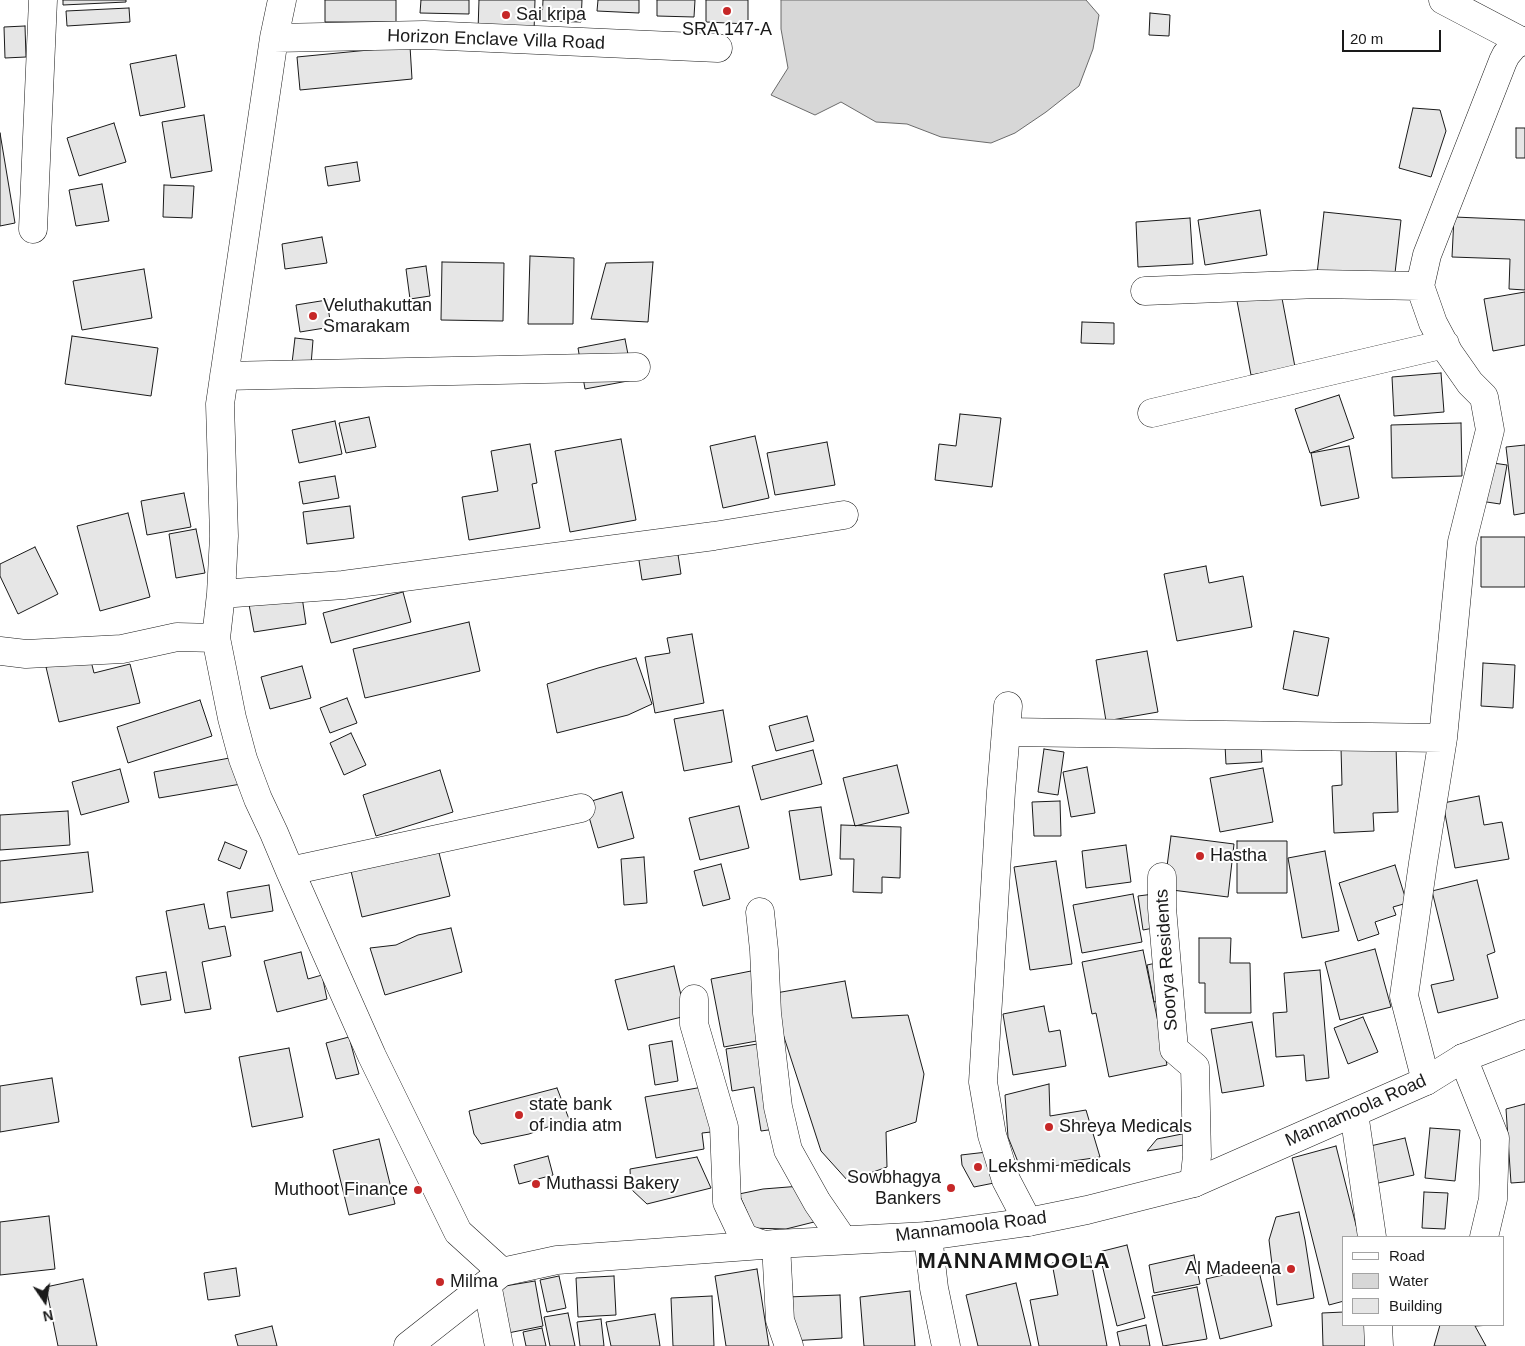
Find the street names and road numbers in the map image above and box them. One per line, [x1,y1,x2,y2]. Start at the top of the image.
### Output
street label: Horizon Enclave Villa Road [387,25,605,55]
street label: Soorya Residents [1151,888,1183,1032]
street label: Mannamoola Road [1282,1070,1430,1152]
street label: Mannamoola Road [894,1207,1048,1247]

